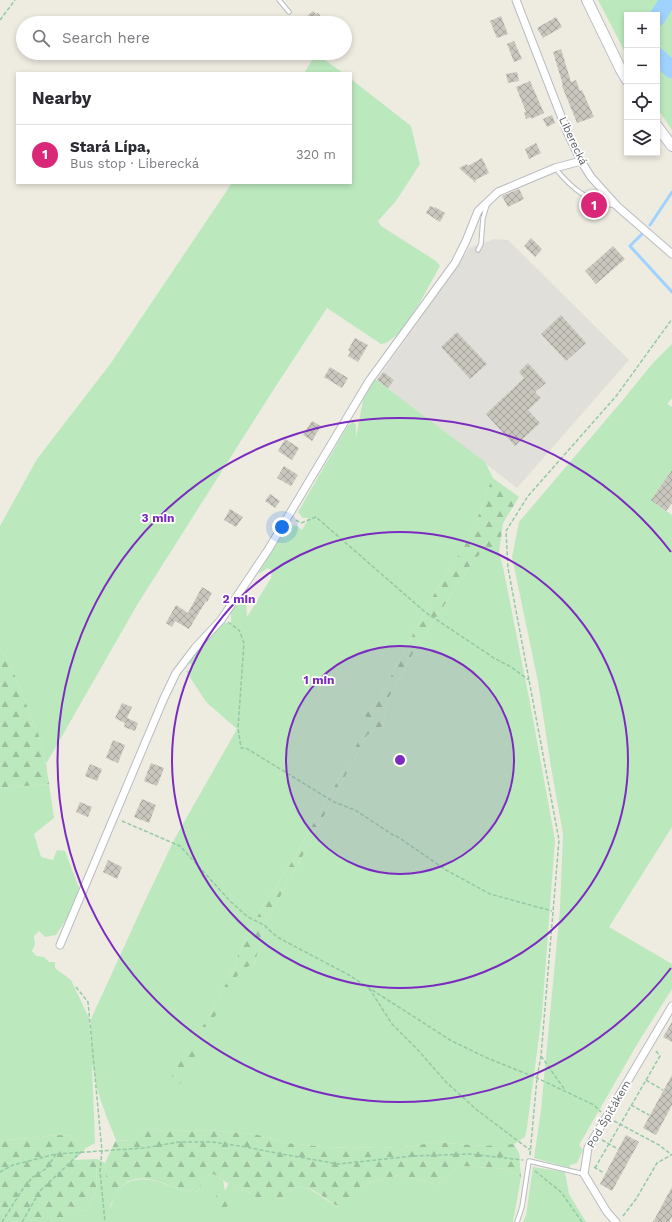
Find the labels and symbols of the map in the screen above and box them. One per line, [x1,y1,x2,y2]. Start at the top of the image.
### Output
street label: Liberecká [556,115,590,167]
pin: 1 [581,190,607,220]
text: 3 min [142,511,174,525]
your location [272,517,292,537]
text: 2 min [223,592,255,606]
text: 1 min [304,673,334,687]
centre of rings [393,753,407,767]
street label: Pod Špičákem [584,1077,634,1150]

